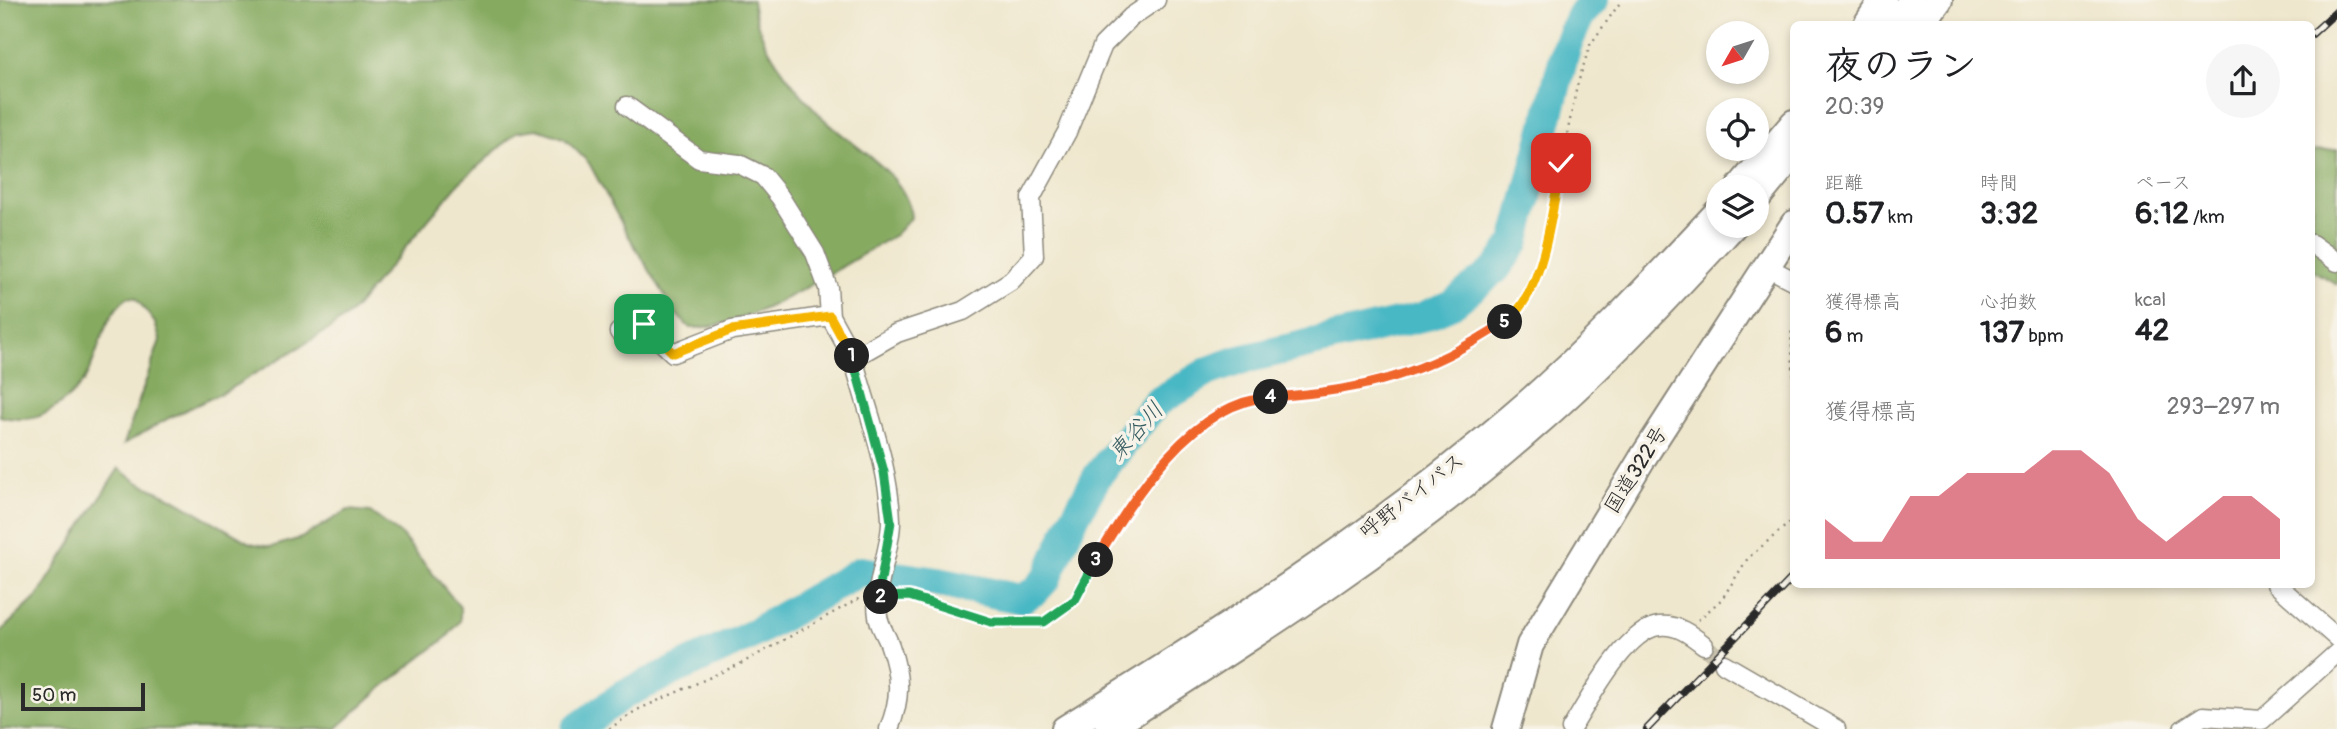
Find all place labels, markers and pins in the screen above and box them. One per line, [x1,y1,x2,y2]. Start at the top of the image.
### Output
pin [1531,133,1591,193]
pin [614,294,674,354]
pin: 5 [1488,304,1522,340]
pin: 1 [834,338,870,374]
pin: 4 [1254,380,1288,414]
pin: 3 [1078,542,1114,578]
pin: 2 [864,580,898,614]

